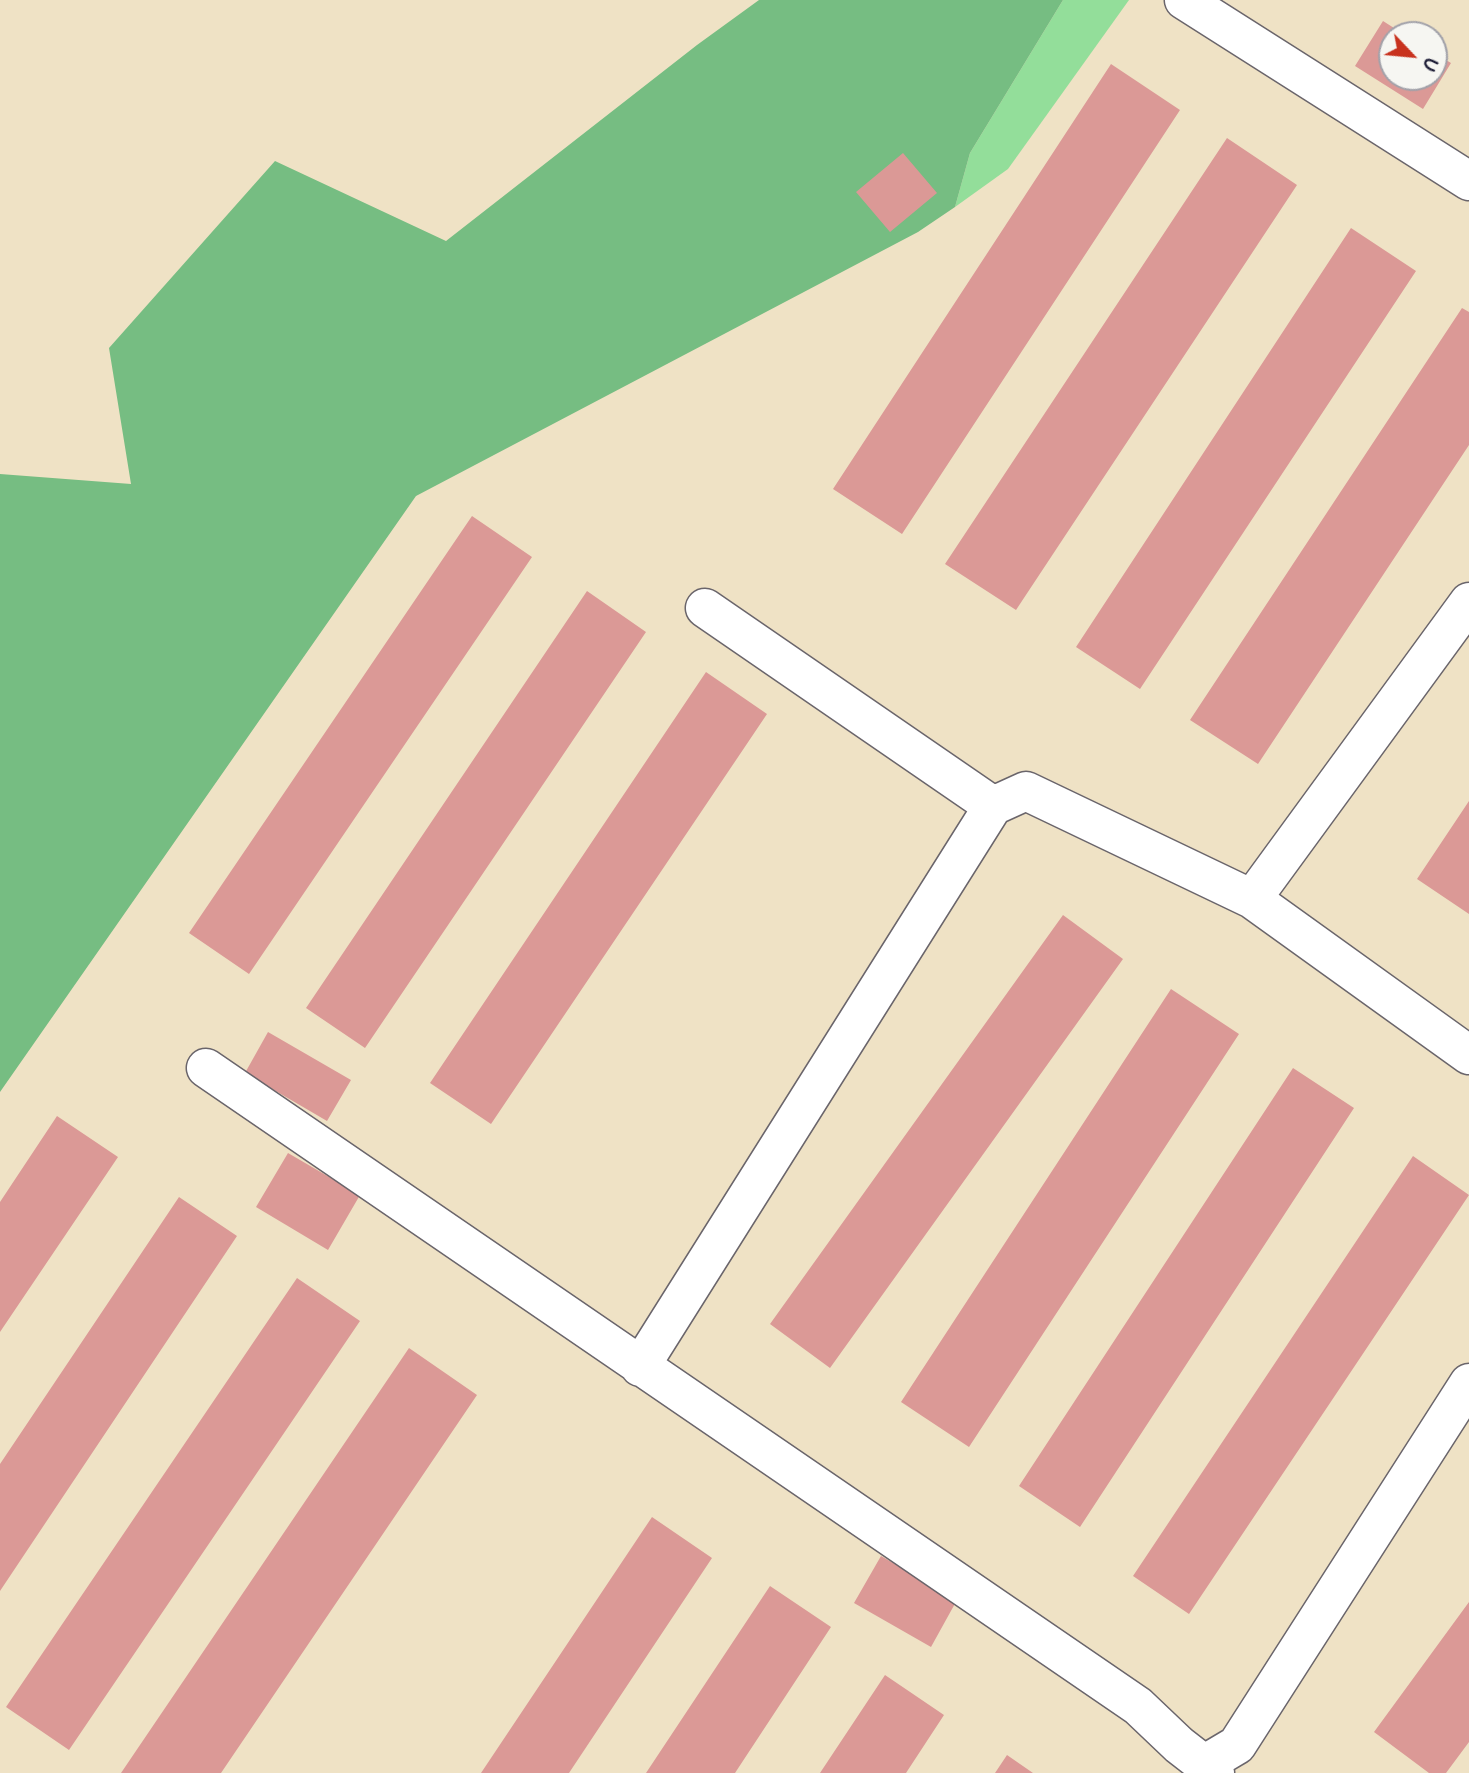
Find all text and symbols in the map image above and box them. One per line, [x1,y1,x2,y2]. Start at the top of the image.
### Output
north arrow [1378,21,1448,91]
text: U [1417,53,1444,75]

